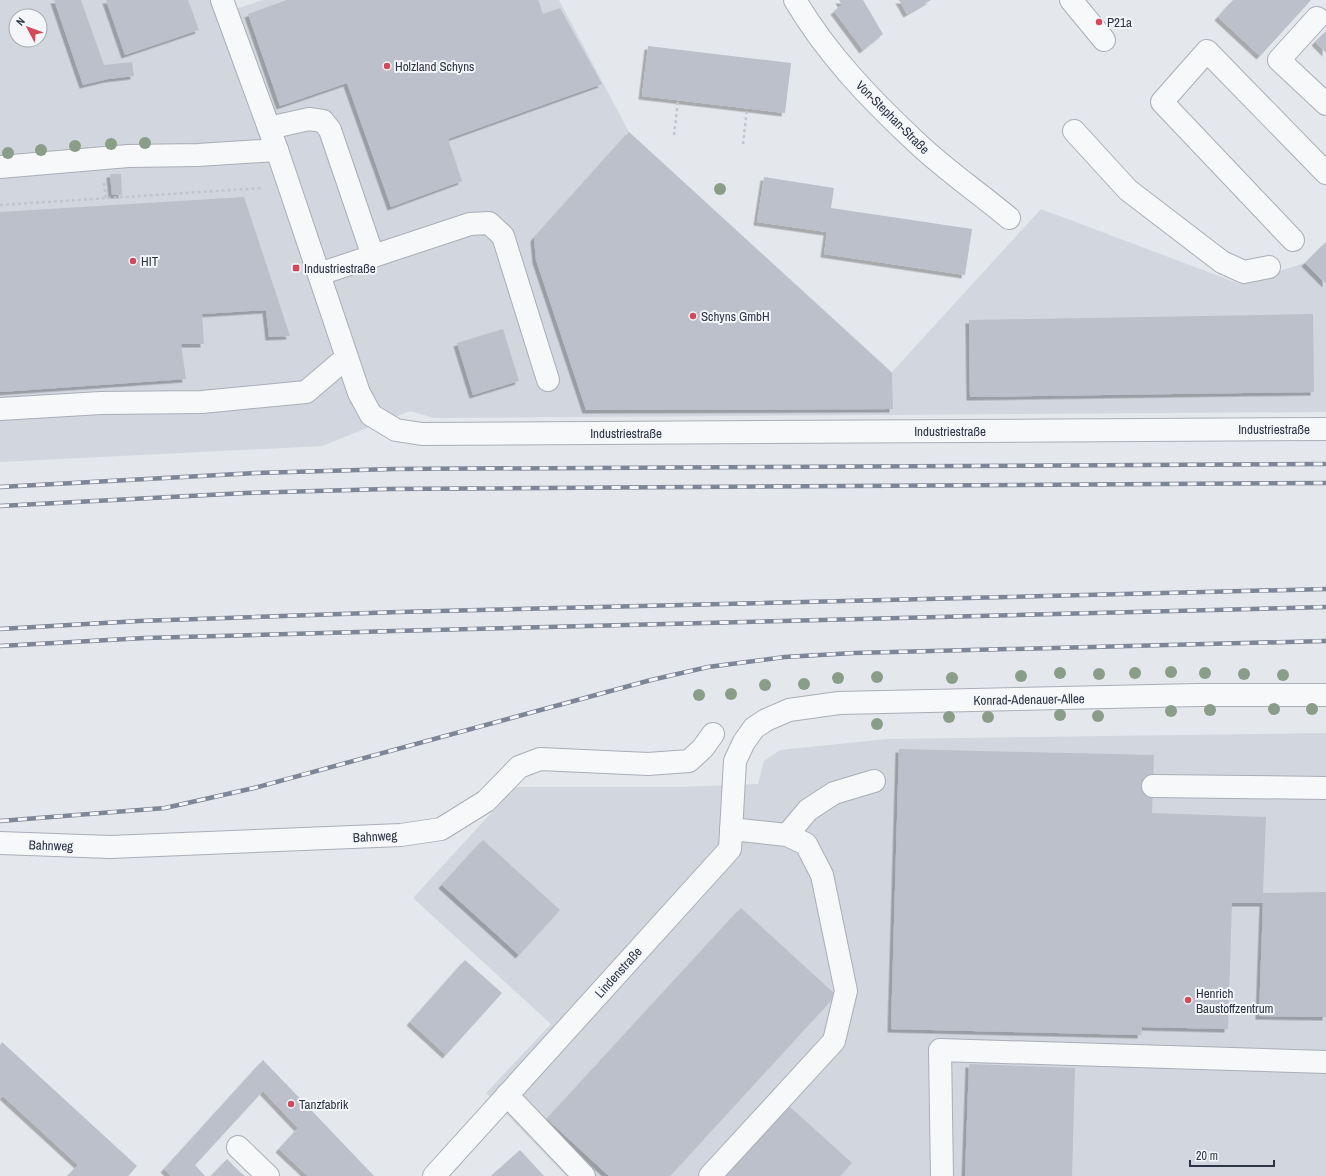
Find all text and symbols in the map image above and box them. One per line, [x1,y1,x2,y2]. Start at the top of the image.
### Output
north arrow [8,8,48,48]
text: N [13,14,28,28]
place label: P21a [1107,14,1132,31]
marker: P21a [1094,17,1104,27]
place label: Holzland Schyns [395,58,474,75]
marker: Holzland Schyns [382,61,392,71]
street label: Von-Stephan-Straße [852,77,933,158]
place label: HIT [141,253,159,270]
marker: HIT [128,256,138,266]
place label: Industriestraße [304,260,376,277]
marker: Industriestraße [291,263,301,273]
place label: Schyns GmbH [701,308,770,325]
marker: Schyns GmbH [688,311,698,321]
street label: Industriestraße [1238,421,1310,438]
street label: Industriestraße [914,423,986,440]
street label: Industriestraße [590,425,662,442]
street label: Konrad-Adenauer-Allee [973,690,1085,709]
street label: Bahnweg [352,827,398,846]
street label: Bahnweg [28,836,74,855]
street label: Lindenstraße [591,943,646,1001]
place label: Henrich Baustoffzentrum [1196,985,1274,1017]
marker: Henrich Baustoffzentrum [1183,995,1193,1005]
place label: Tanzfabrik [299,1096,349,1113]
marker: Tanzfabrik [286,1099,296,1109]
scale bar [1190,1142,1274,1168]
text: 20 m [1196,1148,1218,1164]

